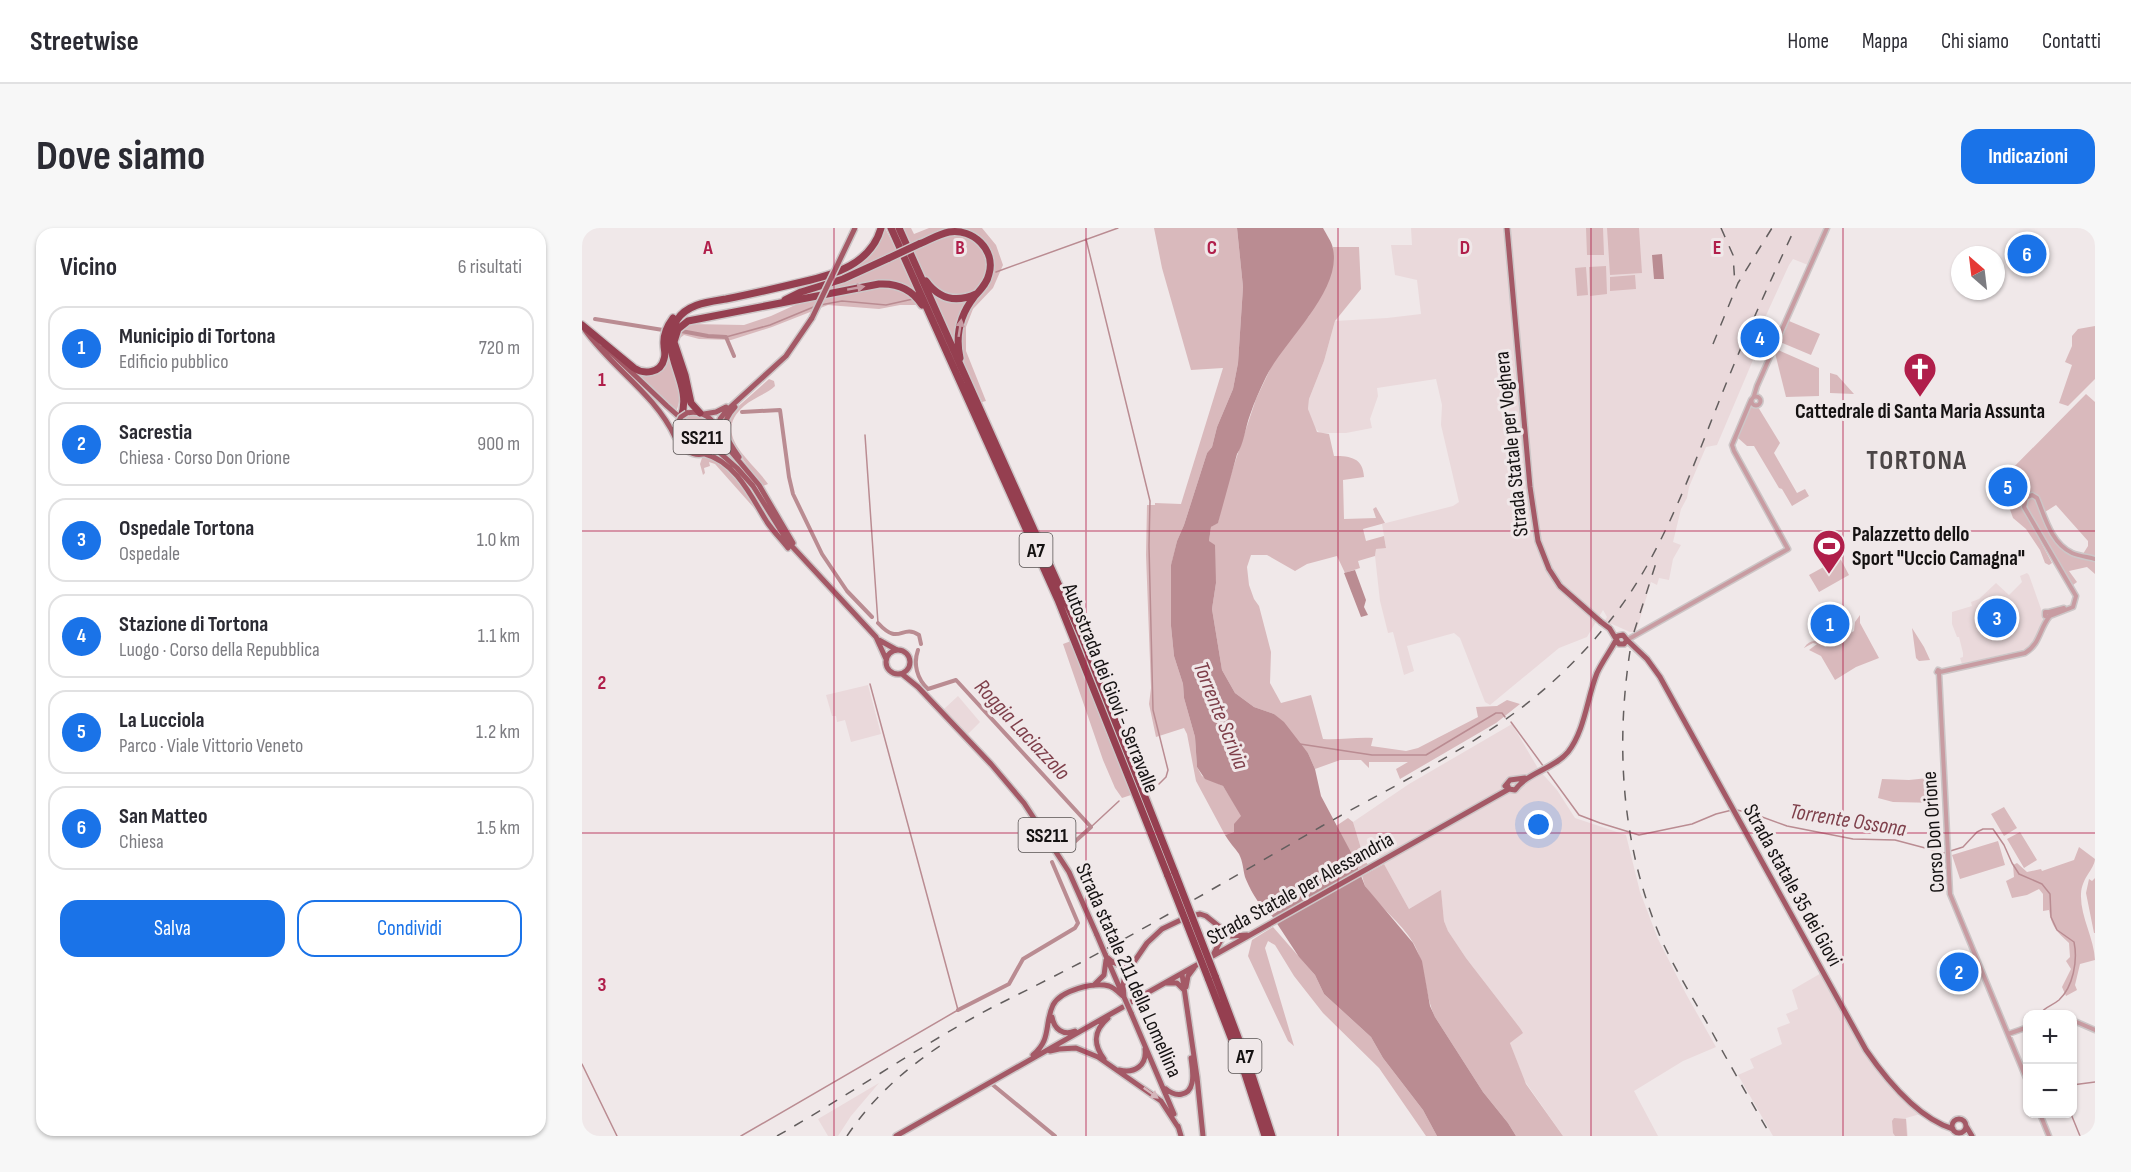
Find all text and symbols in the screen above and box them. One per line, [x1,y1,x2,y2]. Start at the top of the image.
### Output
text: Streetwise [30,25,139,58]
text: Home [1788,29,1829,54]
text: Mappa [1862,29,1908,54]
text: Chi siamo [1941,29,2009,54]
text: Contatti [2042,29,2101,54]
button: Indicazioni [1961,129,2095,184]
text: Dove siamo [36,131,205,182]
pin: 6 [2008,231,2046,276]
text: A [702,236,713,260]
text: B [955,236,965,260]
text: C [1207,236,1217,260]
text: D [1460,236,1470,260]
text: E [1713,236,1721,260]
north arrow [1951,246,2005,300]
text: Vicino [60,252,117,283]
text: 6 risultati [458,255,522,279]
one-way arrow [846,283,865,292]
pin: 4 [1740,316,1780,360]
one-way arrow [956,319,965,338]
text: Municipio di Tortona [119,323,276,350]
text: 1 [78,336,85,360]
text: 720 m [479,336,520,360]
text: Edificio pubblico [119,350,228,374]
street label: Strada Statale per Voghera [1489,350,1534,538]
church icon: Cattedrale di Santa Maria Assunta [1902,351,1938,398]
text: 1 [598,368,606,392]
place label: Cattedrale di Santa Maria Assunta [1795,399,2045,424]
text: Sacrestia [119,419,192,446]
road number: SS211 [674,420,730,454]
text: 2 [77,432,86,456]
text: 900 m [477,432,520,456]
district label: TORTONA [1866,445,1968,477]
text: Chiesa · Corso Don Orione [119,446,290,470]
pin: 5 [1988,464,2028,510]
text: Ospedale Tortona [119,515,254,542]
place label: Palazzetto dello Sport "Uccio Camagna" [1852,522,2025,571]
text: 3 [77,528,86,552]
text: 1.0 km [477,528,520,552]
sports icon: Palazzetto dello Sport "Uccio Camagna" [1811,528,1847,575]
road number: A7 [1020,533,1052,567]
text: Ospedale [119,542,180,566]
street label: Autostrada dei Giovi - Serravalle [1057,579,1164,797]
pin: 3 [1978,596,2016,640]
pin: 1 [1810,602,1850,646]
text: Stazione di Tortona [119,611,268,638]
text: 4 [77,624,86,648]
text: 1.1 km [478,624,520,648]
text: Luogo · Corso della Repubblica [119,638,320,662]
water label: Torrente Scrivia [1187,658,1254,773]
text: 2 [598,671,606,695]
water label: Roggia Laciazzolo [968,674,1076,786]
text: La Lucciola [119,707,205,734]
text: 5 [77,720,86,744]
text: 1.2 km [476,720,520,744]
text: Parco · Viale Vittorio Veneto [119,734,303,758]
street label: Corso Don Orione [1917,770,1950,894]
water label: Torrente Ossona [1788,798,1908,843]
street label: Strada statale 35 dei Giovi [1738,800,1847,971]
text: San Matteo [119,803,207,830]
your location [1524,810,1553,839]
text: 6 [77,816,86,840]
text: 1.5 km [477,816,520,840]
road number: SS211 [1018,818,1076,852]
street label: Strada Statale per Alessandria [1203,827,1398,950]
text: Chiesa [119,830,164,854]
street label: Strada statale 211 della Lomellina [1070,859,1187,1081]
button: Salva [60,900,285,957]
button: Condividi [297,900,522,957]
pin: 2 [1940,950,1978,994]
text: 3 [598,973,607,997]
map controls [2023,1010,2077,1118]
button: + [2023,1010,2077,1064]
road number: A7 [1228,1039,1262,1073]
button: − [2023,1064,2077,1118]
one-way arrow [1144,1087,1159,1099]

